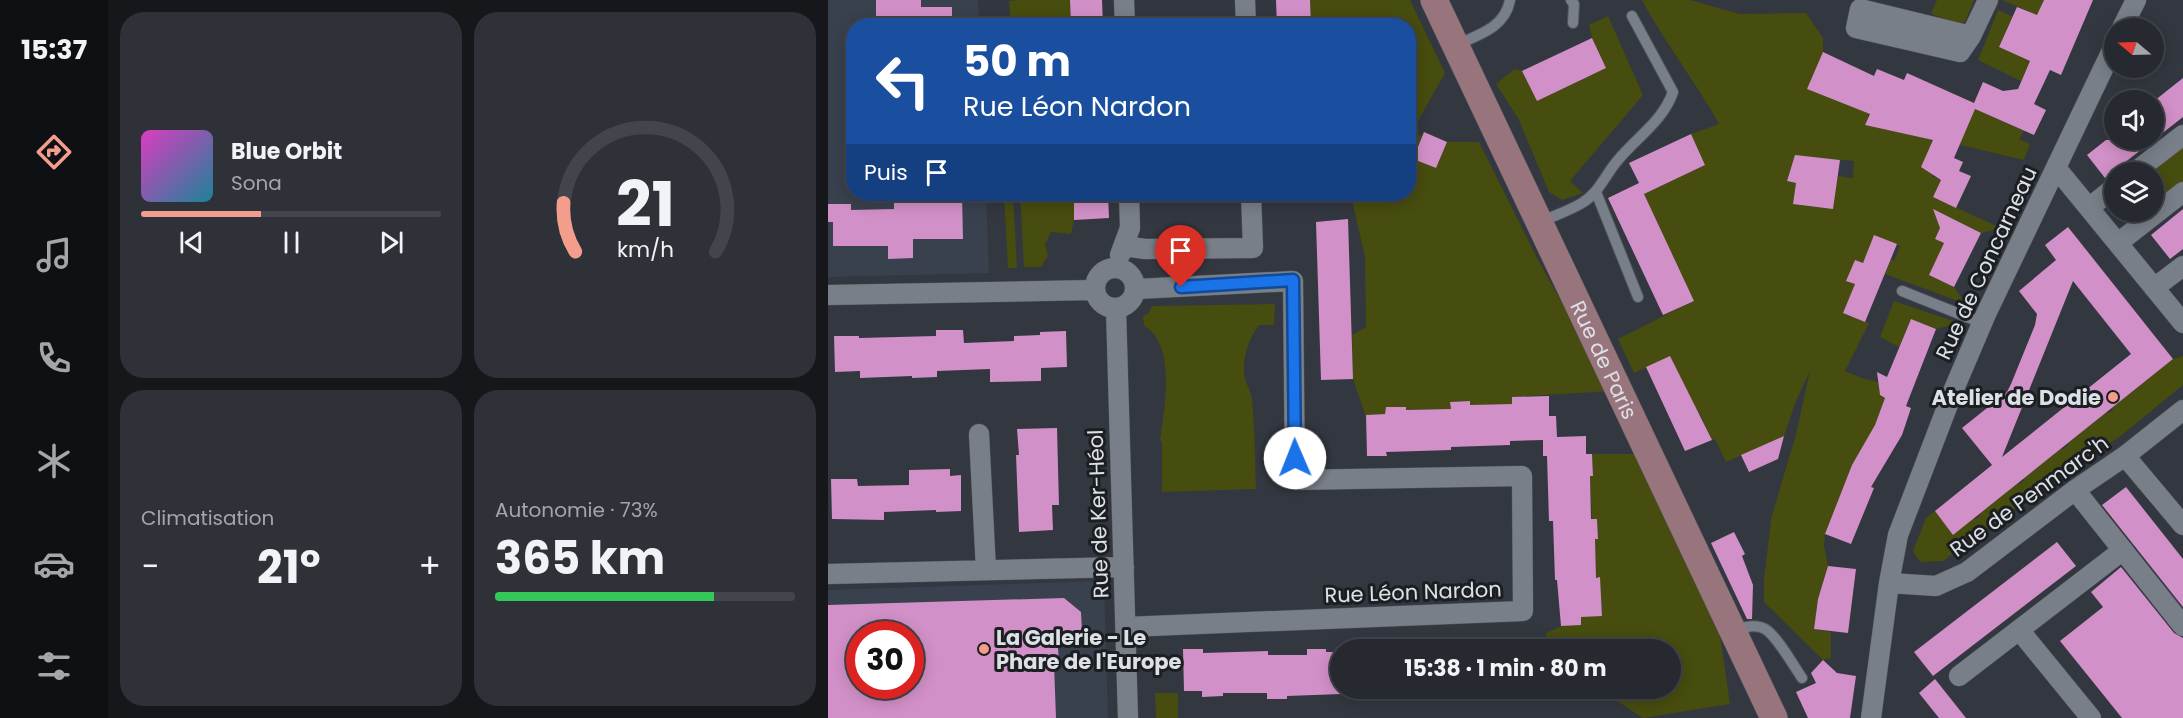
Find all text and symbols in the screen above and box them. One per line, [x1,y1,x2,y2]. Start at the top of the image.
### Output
north arrow [2104,18,2164,78]
map controls [2104,18,2164,222]
text: 15:37 [21,31,87,68]
text: 50 m [963,32,1071,91]
icon: left [864,42,942,120]
text: Rue Léon Nardon [963,88,1191,125]
button: sound [2104,90,2164,150]
icon: directions [33,131,75,173]
text: Blue Orbit [231,136,342,167]
icon: arrive [920,156,953,189]
text: Puis [864,157,908,188]
text: 21 [615,160,675,248]
street label: Rue de Concarneau [1929,162,2043,364]
button: layers [2104,162,2164,222]
text: Sona [231,169,282,197]
pin [1155,225,1206,287]
icon: previous [175,226,208,259]
icon: pause [275,226,308,259]
icon: next [375,226,408,259]
icon: music [33,234,75,276]
text: km/h [616,234,674,265]
icon: arrive [1164,234,1197,267]
street label: Rue de Paris [1564,296,1645,424]
icon: phone [33,337,75,379]
place label: Atelier de Dodie [1932,383,2101,412]
marker: Atelier de Dodie [2106,390,2120,404]
position arrow [1263,426,1327,490]
street label: Rue de Ker-Héol [1081,429,1115,599]
street label: Rue de Penmarc'h [1944,429,2114,563]
icon: climate [33,440,75,482]
text: Autonomie · 73% [495,496,658,524]
text: Climatisation [141,504,274,532]
text: 365 km [495,527,665,590]
text: 21° [257,536,321,599]
icon: car [33,543,75,585]
text: − [141,543,159,590]
text: + [418,543,441,590]
street label: Rue Léon Nardon [1324,574,1502,610]
speed limit sign: 30 [846,621,924,699]
place label: La Galerie - Le Phare de l'Europe [996,623,1182,676]
marker: La Galerie - Le Phare de l'Europe [977,642,991,656]
icon: filters [33,645,75,687]
text: 15:38 · 1 min · 80 m [1404,653,1607,684]

